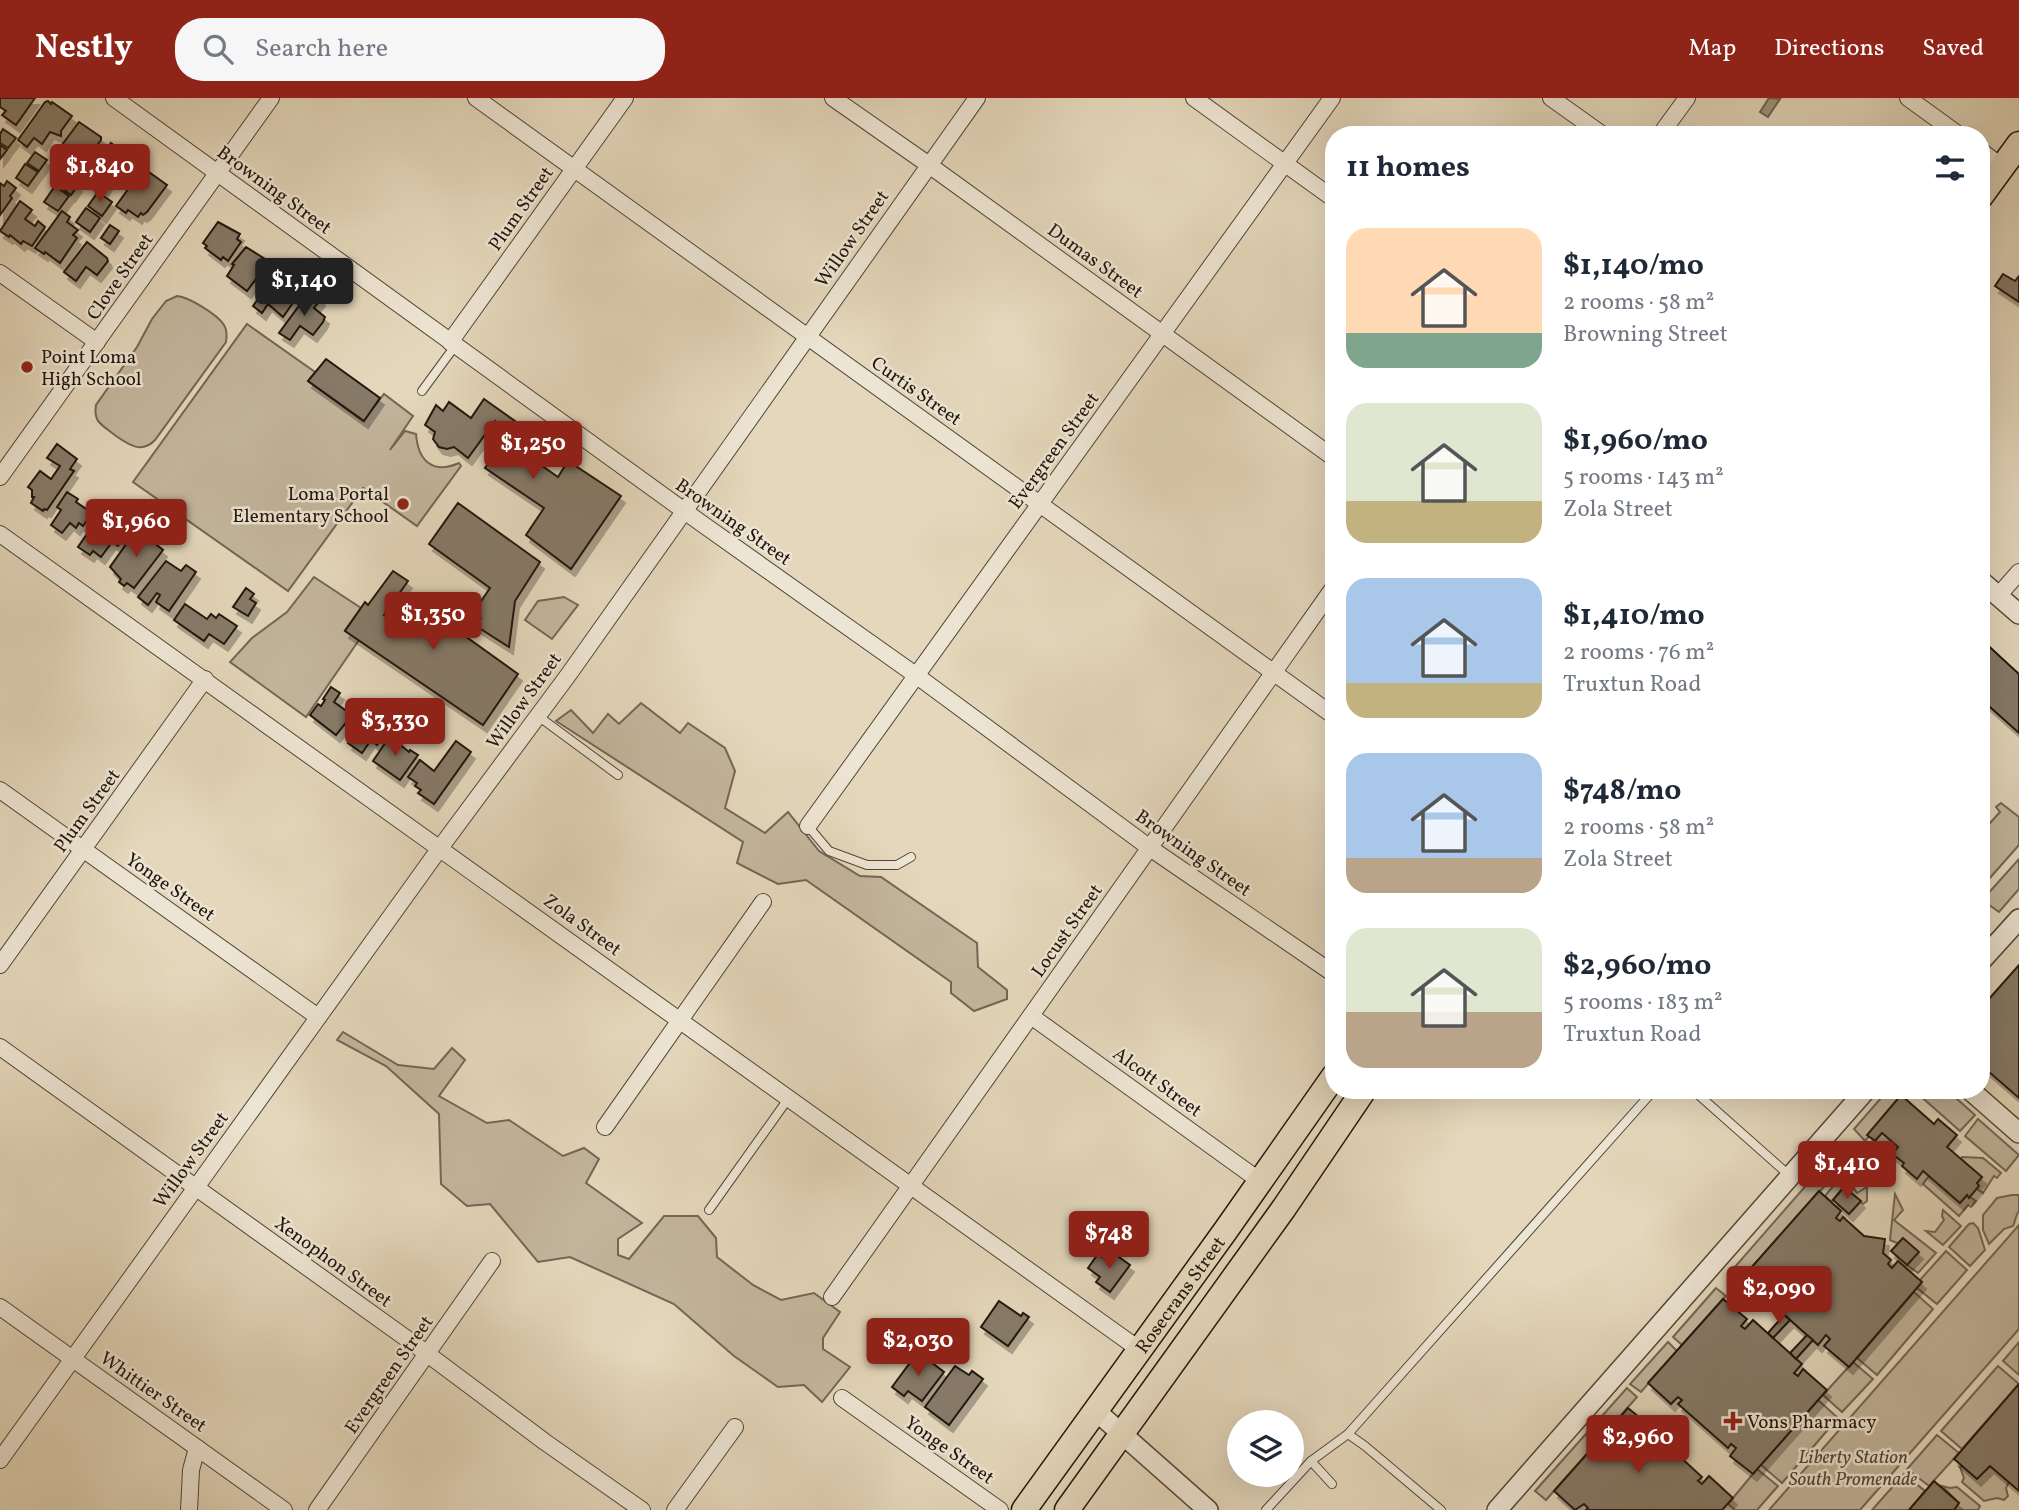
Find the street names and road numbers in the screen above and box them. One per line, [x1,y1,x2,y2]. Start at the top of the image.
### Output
street label: Browning Street [211,140,337,241]
street label: Plum Street [483,161,561,257]
street label: Willow Street [810,185,896,293]
street label: Dumas Street [1042,218,1148,305]
street label: Clove Street [81,228,160,326]
street label: Curtis Street [865,351,967,433]
street label: Evergreen Street [1003,387,1106,515]
street label: Browning Street [670,473,796,573]
street label: Willow Street [481,647,569,755]
street label: Plum Street [48,764,127,858]
street label: Browning Street [1130,804,1256,904]
street label: Yonge Street [120,847,220,928]
street label: Locust Street [1026,879,1110,983]
street label: Zola Street [538,888,626,963]
street label: Alcott Street [1107,1041,1207,1124]
street label: Willow Street [148,1106,236,1214]
street label: Xenophon Street [269,1211,397,1314]
street label: Rosecrans Street [1130,1231,1233,1359]
street label: Evergreen Street [339,1311,440,1439]
street label: Whittier Street [94,1346,212,1439]
street label: Yonge Street [899,1410,999,1491]

